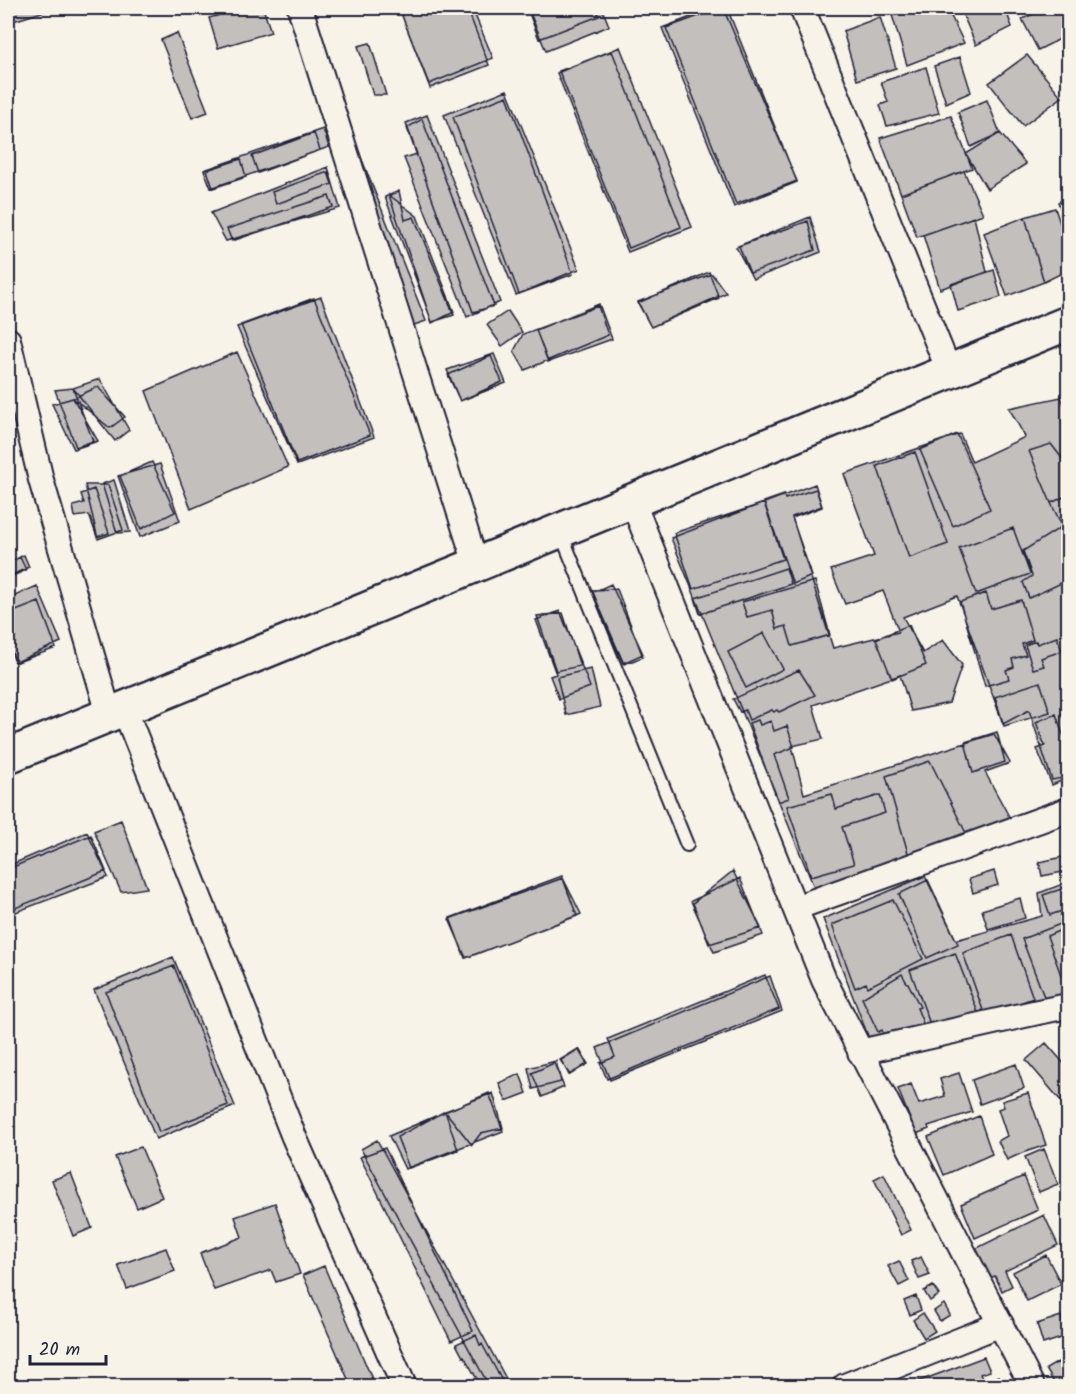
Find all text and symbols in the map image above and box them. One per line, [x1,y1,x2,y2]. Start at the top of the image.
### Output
scale bar [30,1328,106,1366]
text: 20 m [39,1336,80,1365]

